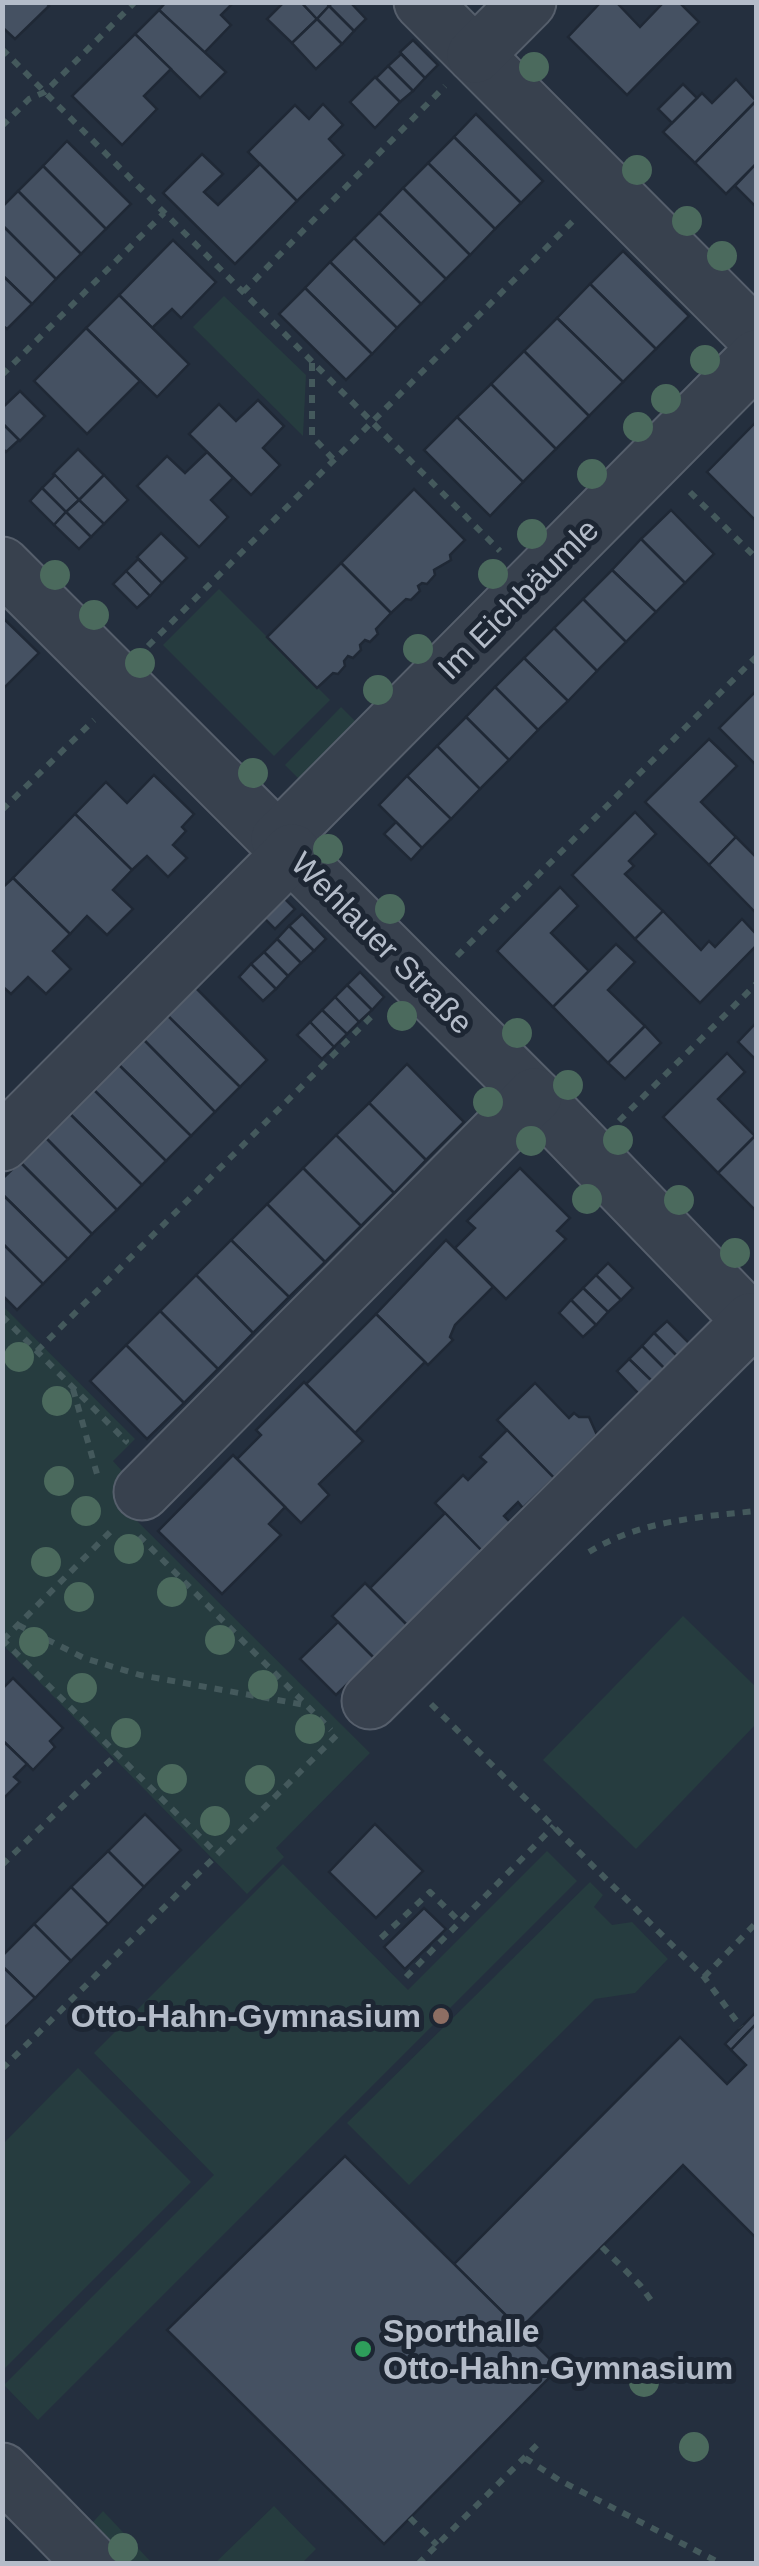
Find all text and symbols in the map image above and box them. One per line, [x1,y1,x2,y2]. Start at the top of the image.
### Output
street label: Im Eichbäumle [430,511,606,687]
street label: Wehlauer Straße [284,845,480,1041]
place label: Otto-Hahn-Gymnasium [71,1998,421,2034]
marker: Otto-Hahn-Gymnasium [430,2005,452,2027]
place label: Sporthalle Otto-Hahn-Gymnasium [383,2313,733,2386]
marker: Sporthalle Otto-Hahn-Gymnasium [352,2338,374,2360]

